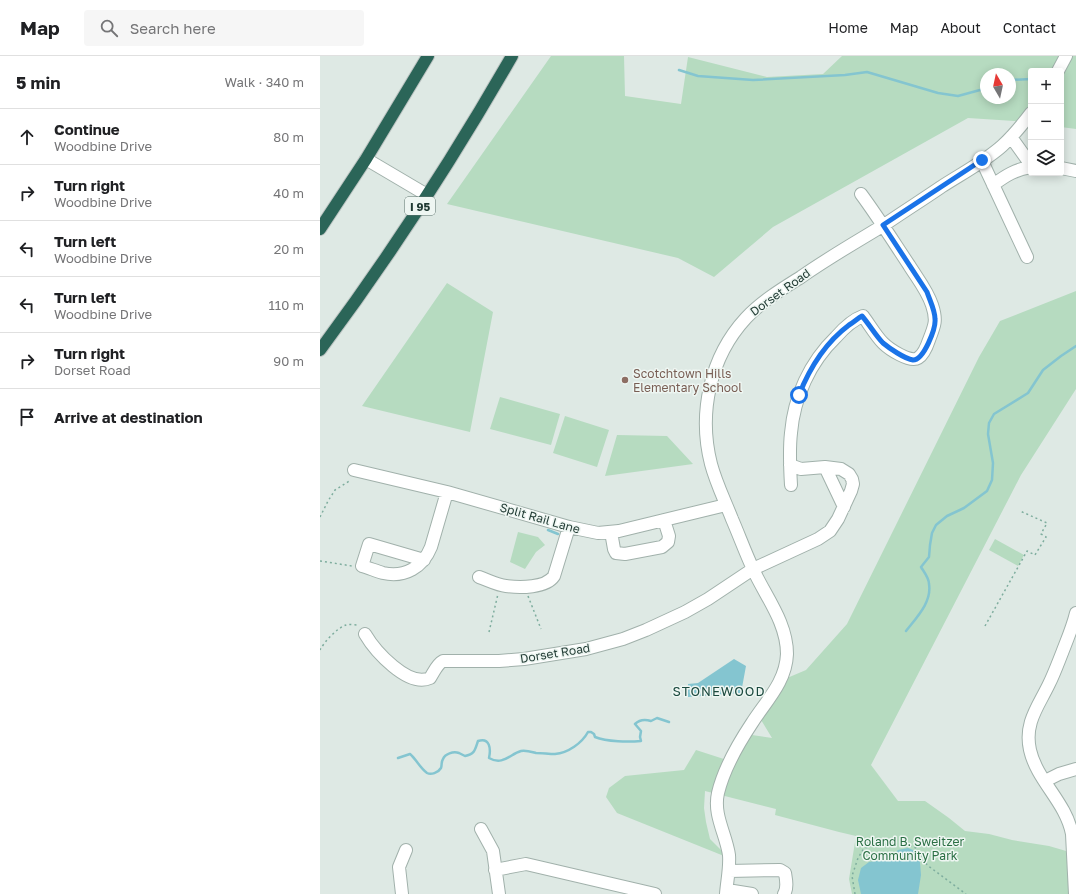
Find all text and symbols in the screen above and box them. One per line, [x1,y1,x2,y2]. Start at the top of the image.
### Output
search box [84,10,364,46]
text: Map [20,16,60,39]
icon: search [98,17,120,39]
text: Search here [130,19,216,37]
text: Home [828,19,868,36]
text: Map [890,19,918,36]
text: About [940,19,981,36]
text: Contact [1003,19,1056,36]
north arrow [980,68,1016,104]
map controls [1028,68,1064,176]
button: + [1028,68,1064,104]
text: 5 min [16,72,60,93]
text: Walk · 340 m [224,74,304,90]
button: − [1028,104,1064,140]
text: Continue [54,120,120,138]
icon: ahead [16,126,38,148]
text: 80 m [273,129,304,145]
text: Woodbine Drive [54,138,152,154]
button: layers [1028,140,1064,176]
route end [973,151,991,169]
text: Turn right [54,176,125,194]
icon: right [16,182,38,204]
text: 40 m [273,185,304,201]
text: Woodbine Drive [54,194,152,210]
road number: I 95 [405,197,435,215]
text: Turn left [54,232,116,250]
icon: left [16,238,38,260]
text: 20 m [274,241,304,257]
text: Woodbine Drive [54,250,152,266]
street label: Dorset Road [747,265,813,319]
text: Turn left [54,288,116,306]
icon: left [16,294,38,316]
text: 110 m [269,297,304,313]
text: Woodbine Drive [54,306,152,322]
text: Turn right [54,344,125,362]
icon: right [16,350,38,372]
text: 90 m [273,353,304,369]
text: Dorset Road [54,362,131,378]
place label: Scotchtown Hills Elementary School [633,366,742,395]
marker: Scotchtown Hills Elementary School [620,375,630,385]
route start [790,386,808,404]
icon: arrive [16,406,38,428]
text: Arrive at destination [54,408,203,426]
street label: Split Rail Lane [498,499,582,537]
street label: Dorset Road [519,640,591,666]
district label: STONEWOOD [672,683,766,699]
park label: Roland B. Sweitzer Community Park [856,834,964,863]

